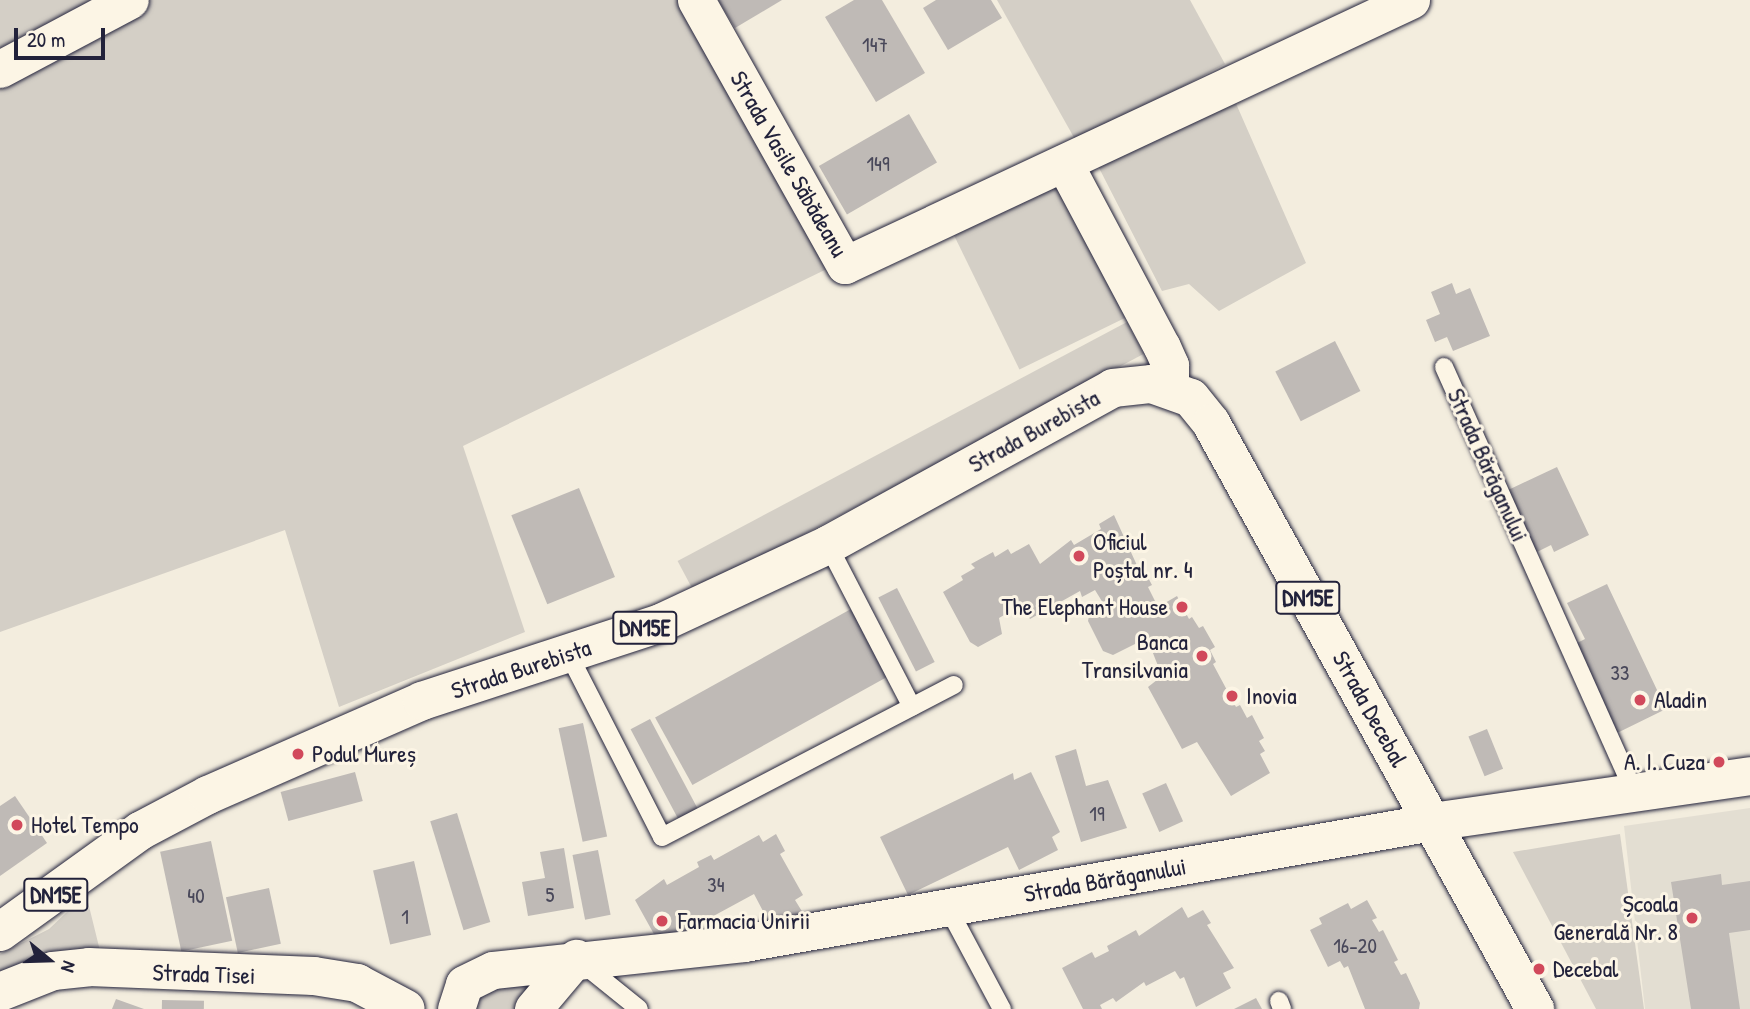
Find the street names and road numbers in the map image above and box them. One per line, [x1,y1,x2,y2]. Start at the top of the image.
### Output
street label: Strada Vasile Săbădeanu [724,66,854,262]
street label: Strada Burebista [964,383,1104,479]
street label: Strada Bărăganului [1441,384,1535,546]
road number: DN15E [1275,578,1341,618]
road number: DN15E [612,608,678,648]
street label: Strada Burebista [448,633,594,705]
street label: Strada Decebal [1326,646,1414,772]
street label: Strada Bărăganului [1022,852,1188,908]
road number: DN15E [23,876,89,914]
street label: Strada Tisei [152,958,256,990]

